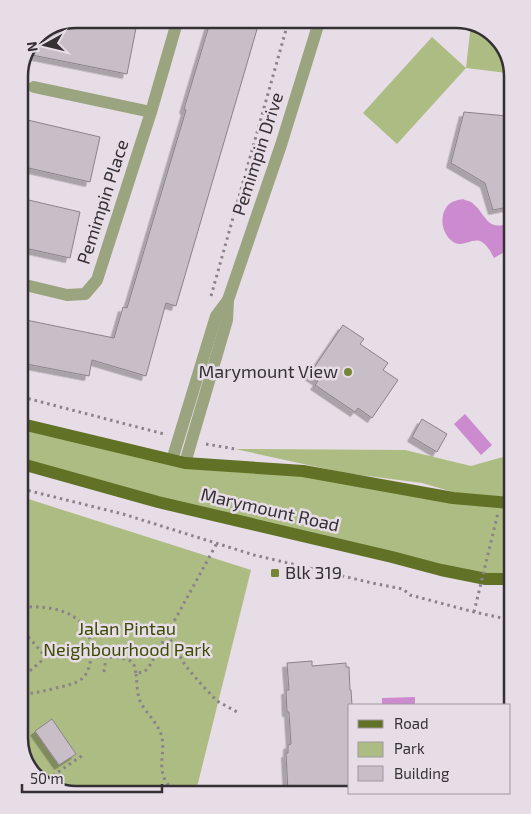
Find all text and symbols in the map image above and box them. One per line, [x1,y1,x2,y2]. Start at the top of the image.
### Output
north arrow [20,20,70,70]
text: N [23,41,41,53]
street label: Pemimpin Drive [227,89,287,218]
street label: Pemimpin Place [72,137,133,267]
place label: Marymount View [199,360,338,382]
marker: Marymount View [342,366,354,378]
street label: Marymount Road [199,482,342,536]
place label: Blk 319 [285,561,342,583]
marker: Blk 319 [269,567,281,579]
park label: Jalan Pintau Neighbourhood Park [43,617,211,660]
legend [348,704,511,794]
text: Road [394,714,429,732]
text: Park [394,739,425,757]
scale bar [22,762,162,794]
text: Building [394,764,450,782]
text: 50 m [30,769,64,787]

